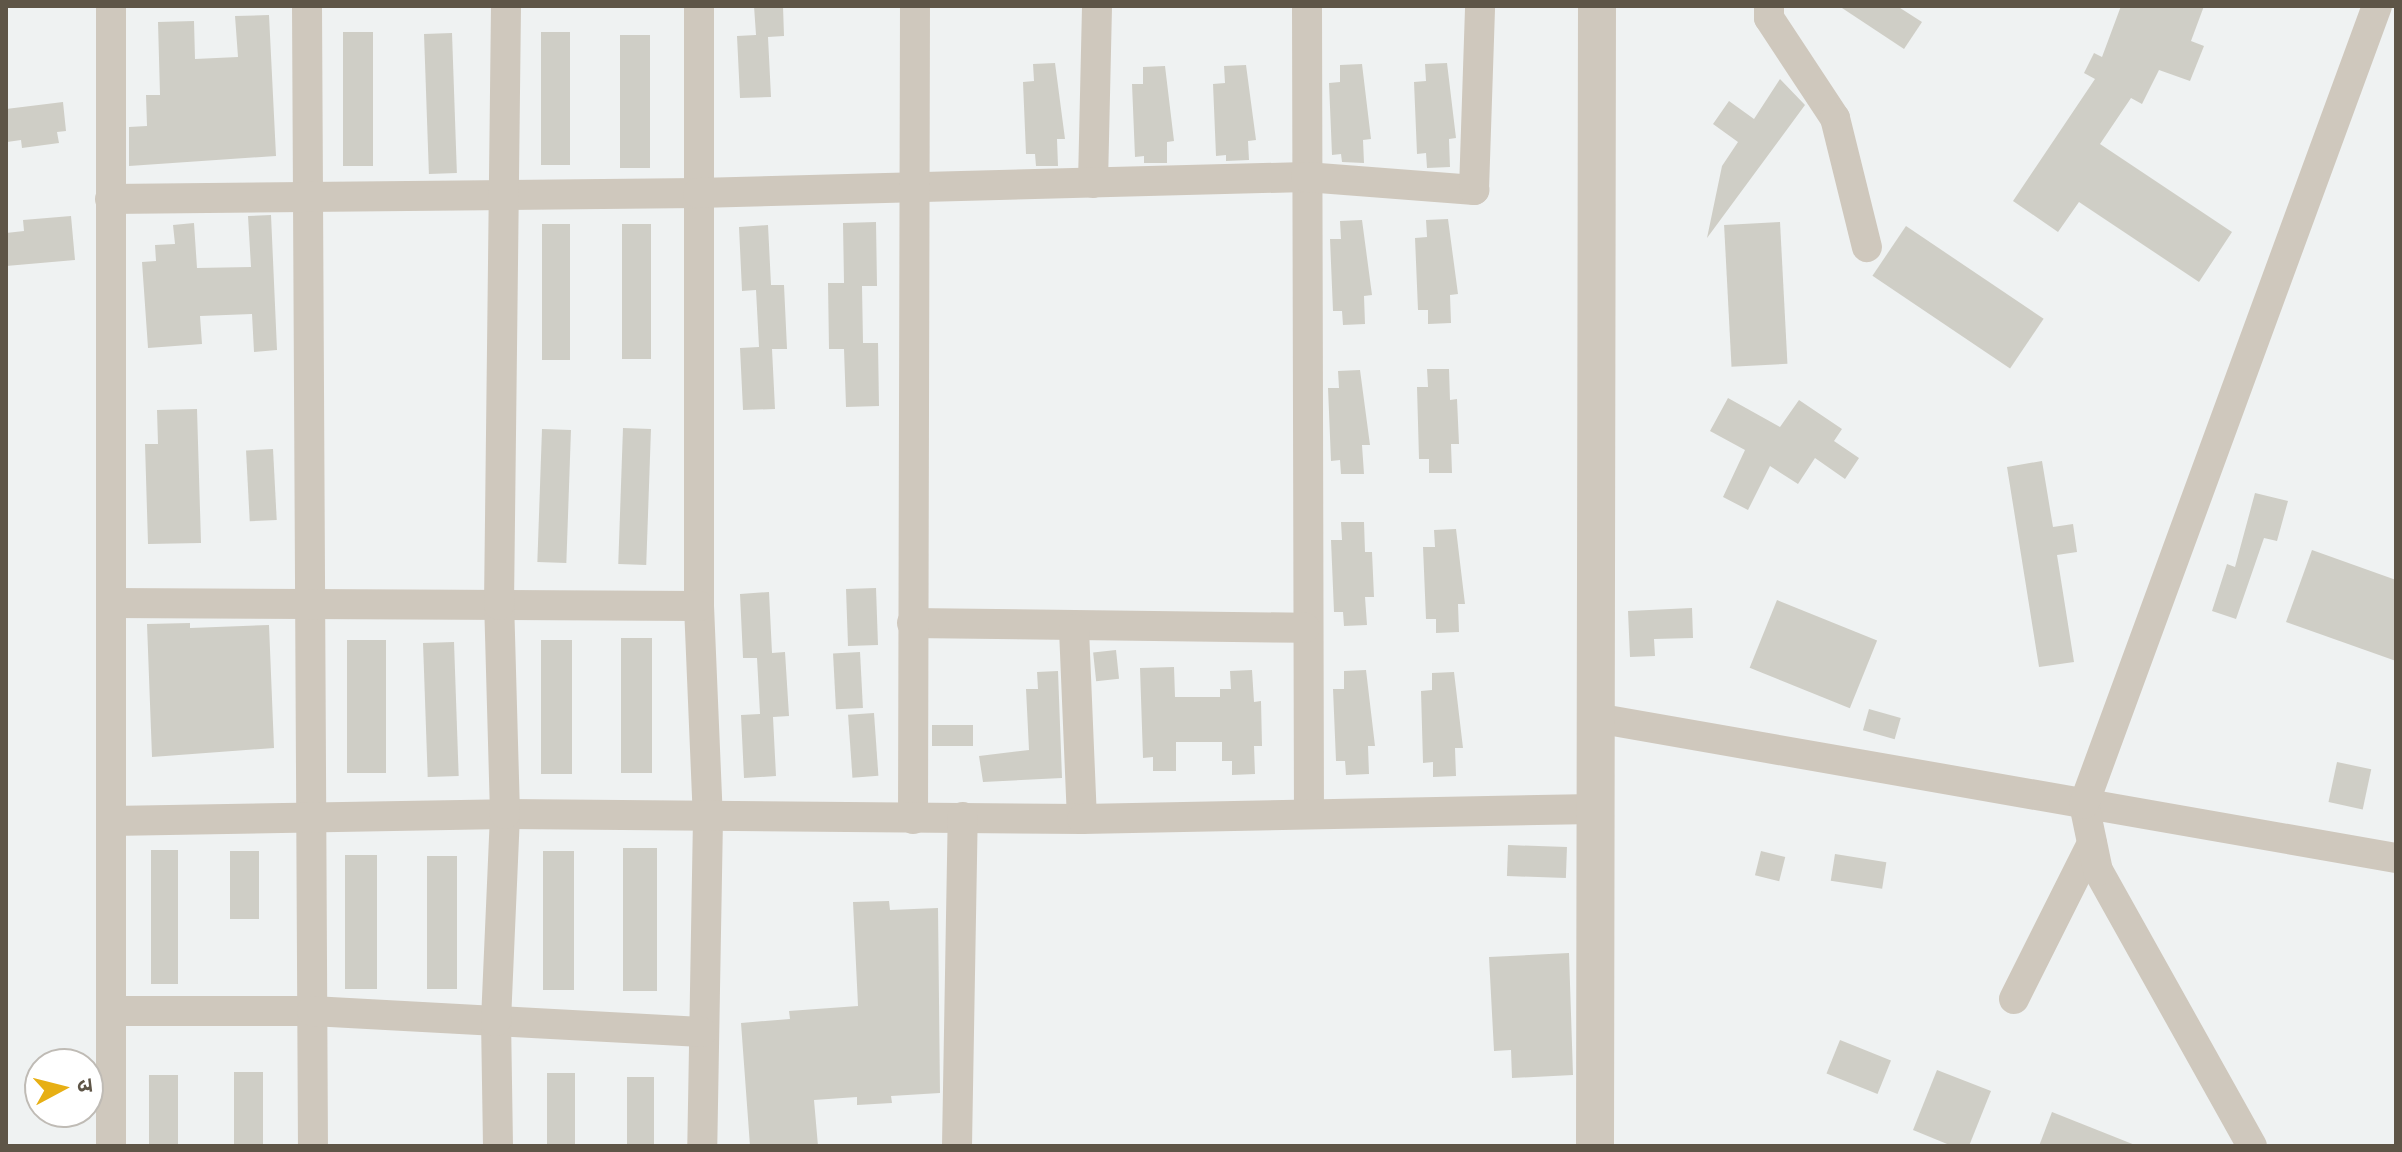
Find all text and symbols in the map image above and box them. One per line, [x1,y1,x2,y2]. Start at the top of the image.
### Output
north arrow [24,1048,104,1128]
text: उ [71,1077,101,1093]

